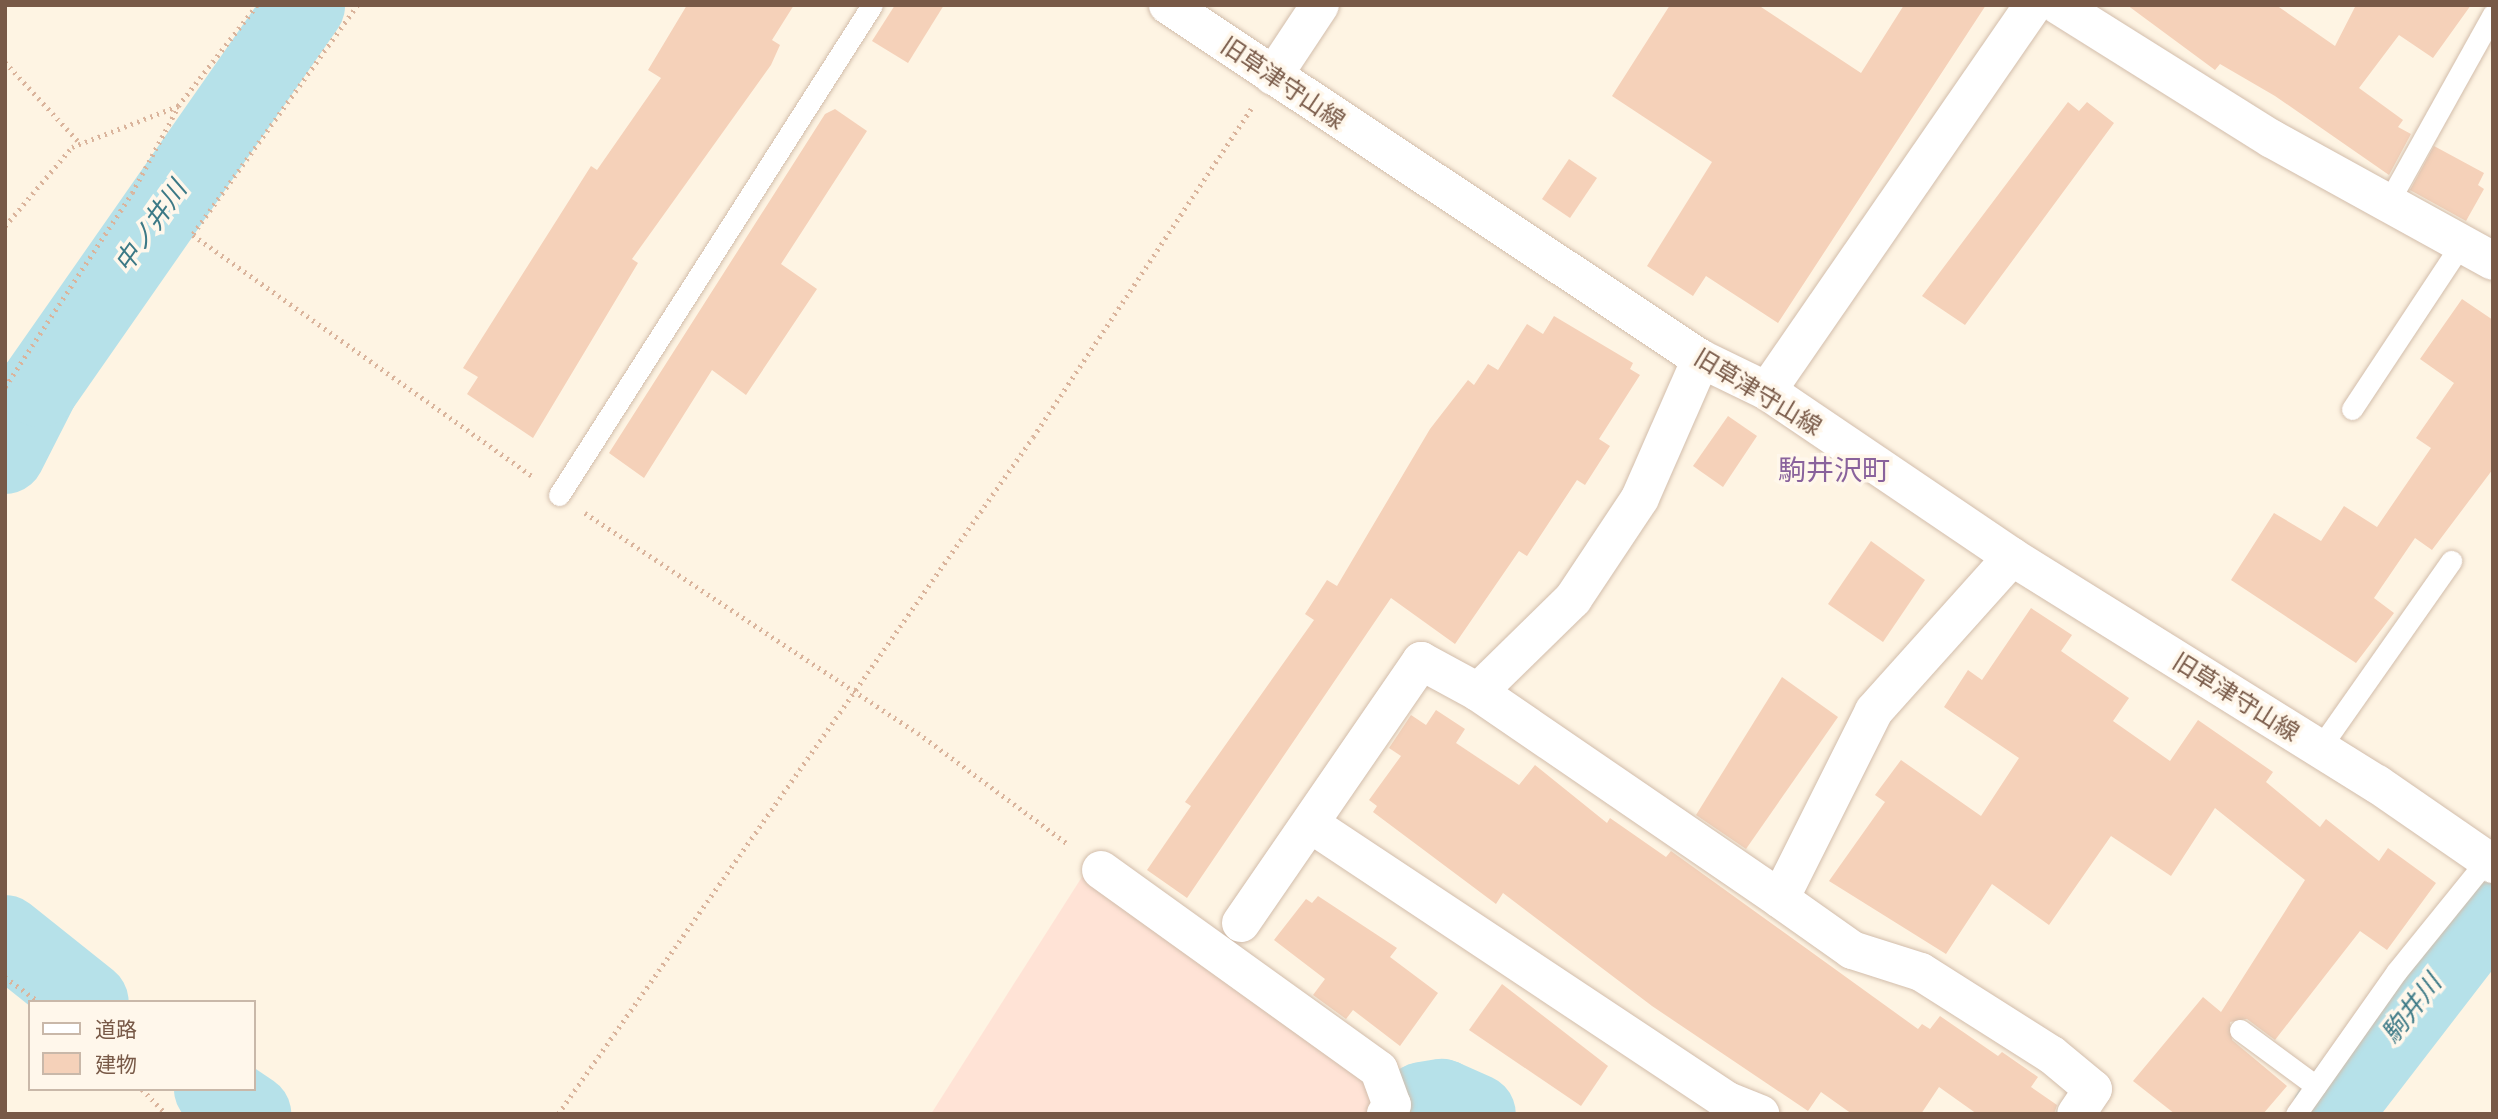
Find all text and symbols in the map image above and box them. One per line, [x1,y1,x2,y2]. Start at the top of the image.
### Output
street label: 旧草津守山線 [1215,31,1351,135]
water label: 中ノ井川 [108,175,194,279]
street label: 旧草津守山線 [1689,343,1827,441]
district label: 駒井沢町 [1778,454,1890,488]
street label: 旧草津守山線 [2167,647,2305,747]
water label: 駒井川 [2376,969,2448,1049]
legend [28,1000,256,1091]
text: 道路 [95,1016,137,1044]
text: 建物 [95,1051,137,1079]

